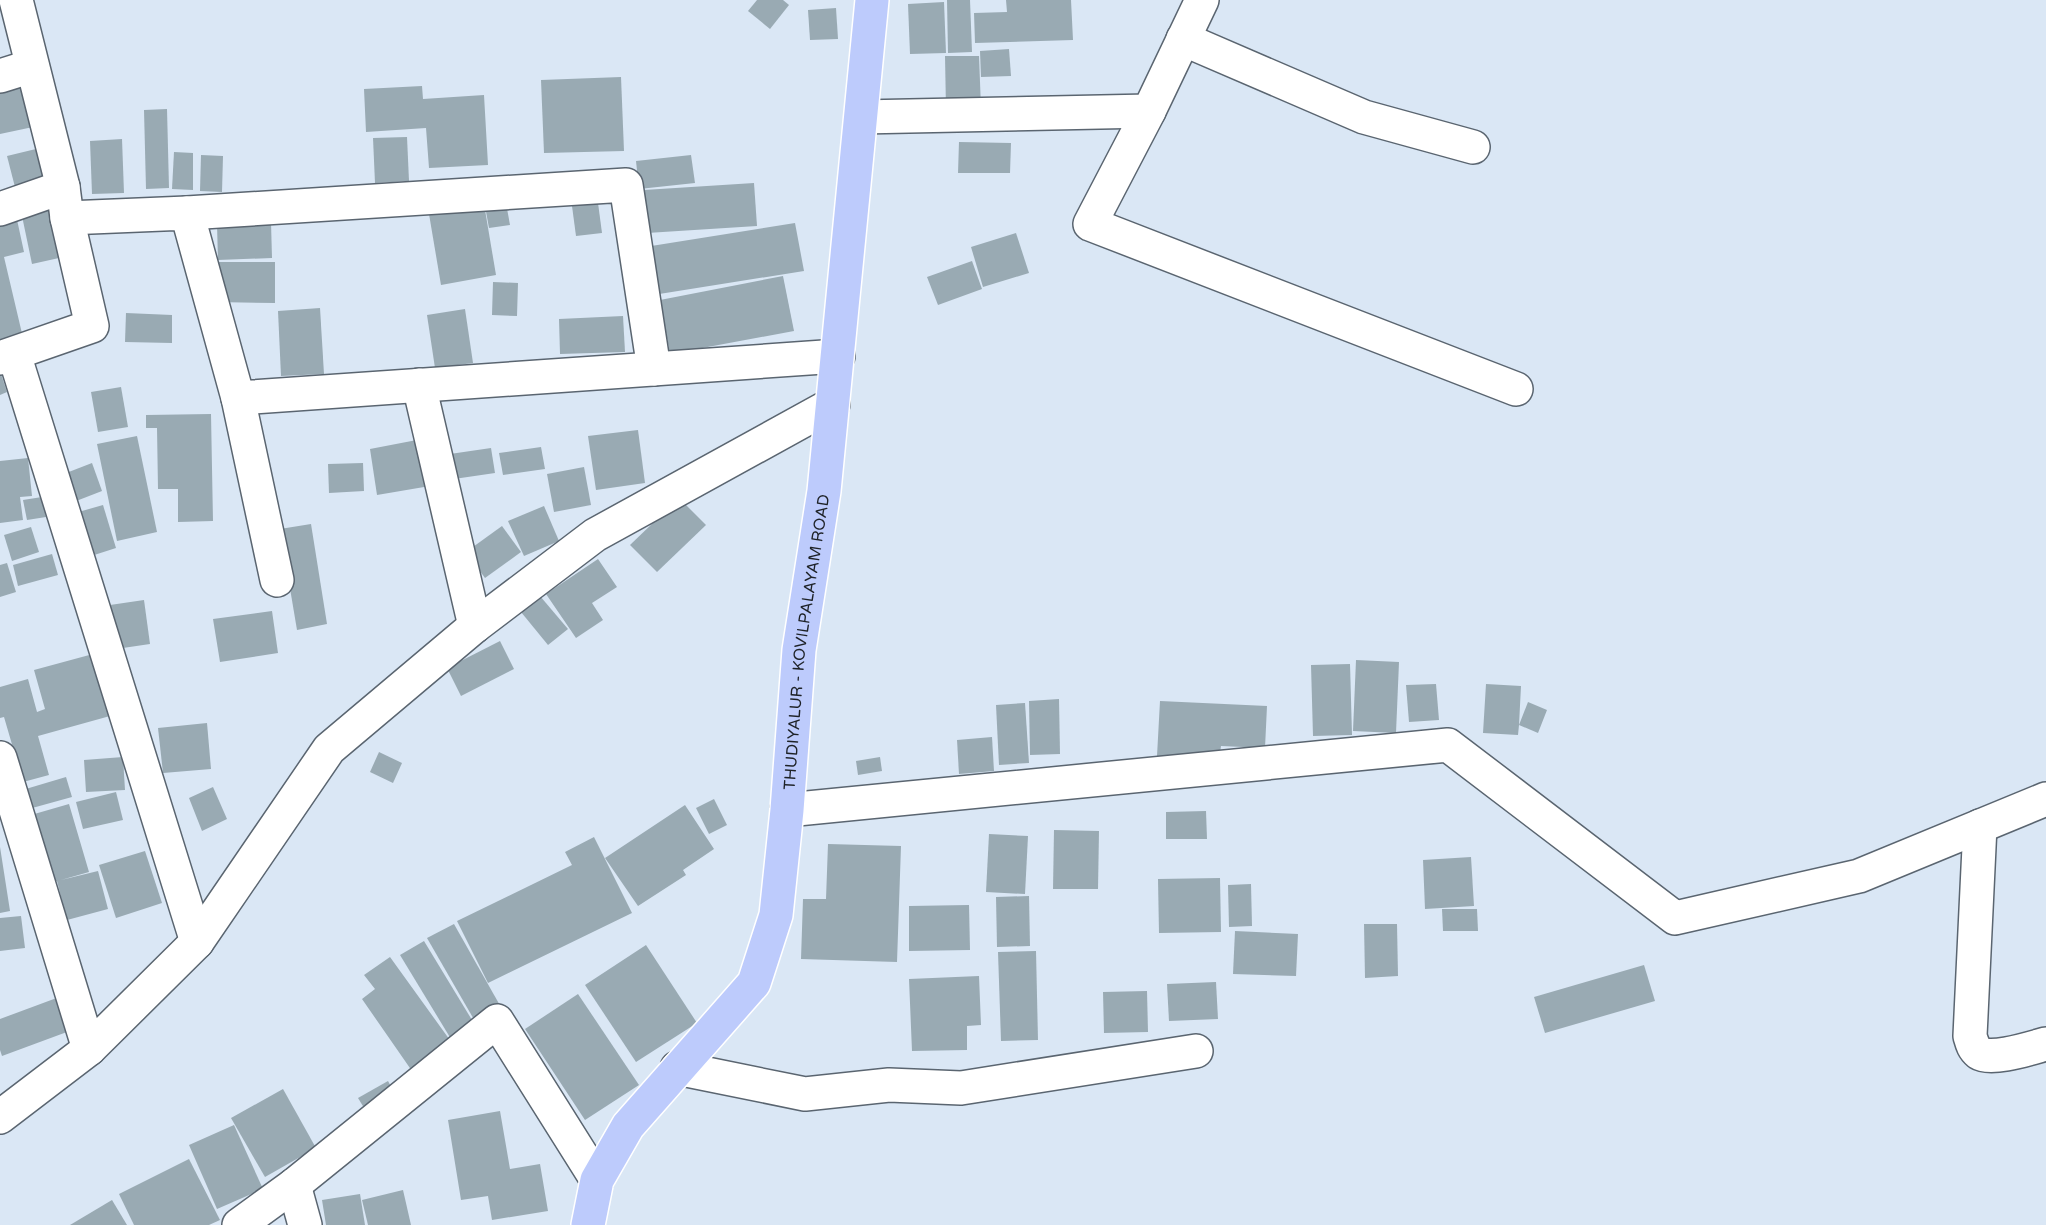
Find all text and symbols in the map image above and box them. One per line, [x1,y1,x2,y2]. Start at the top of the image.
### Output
street label: THUDIYALUR - KOVILPALAYAM ROAD [780,493,834,791]

